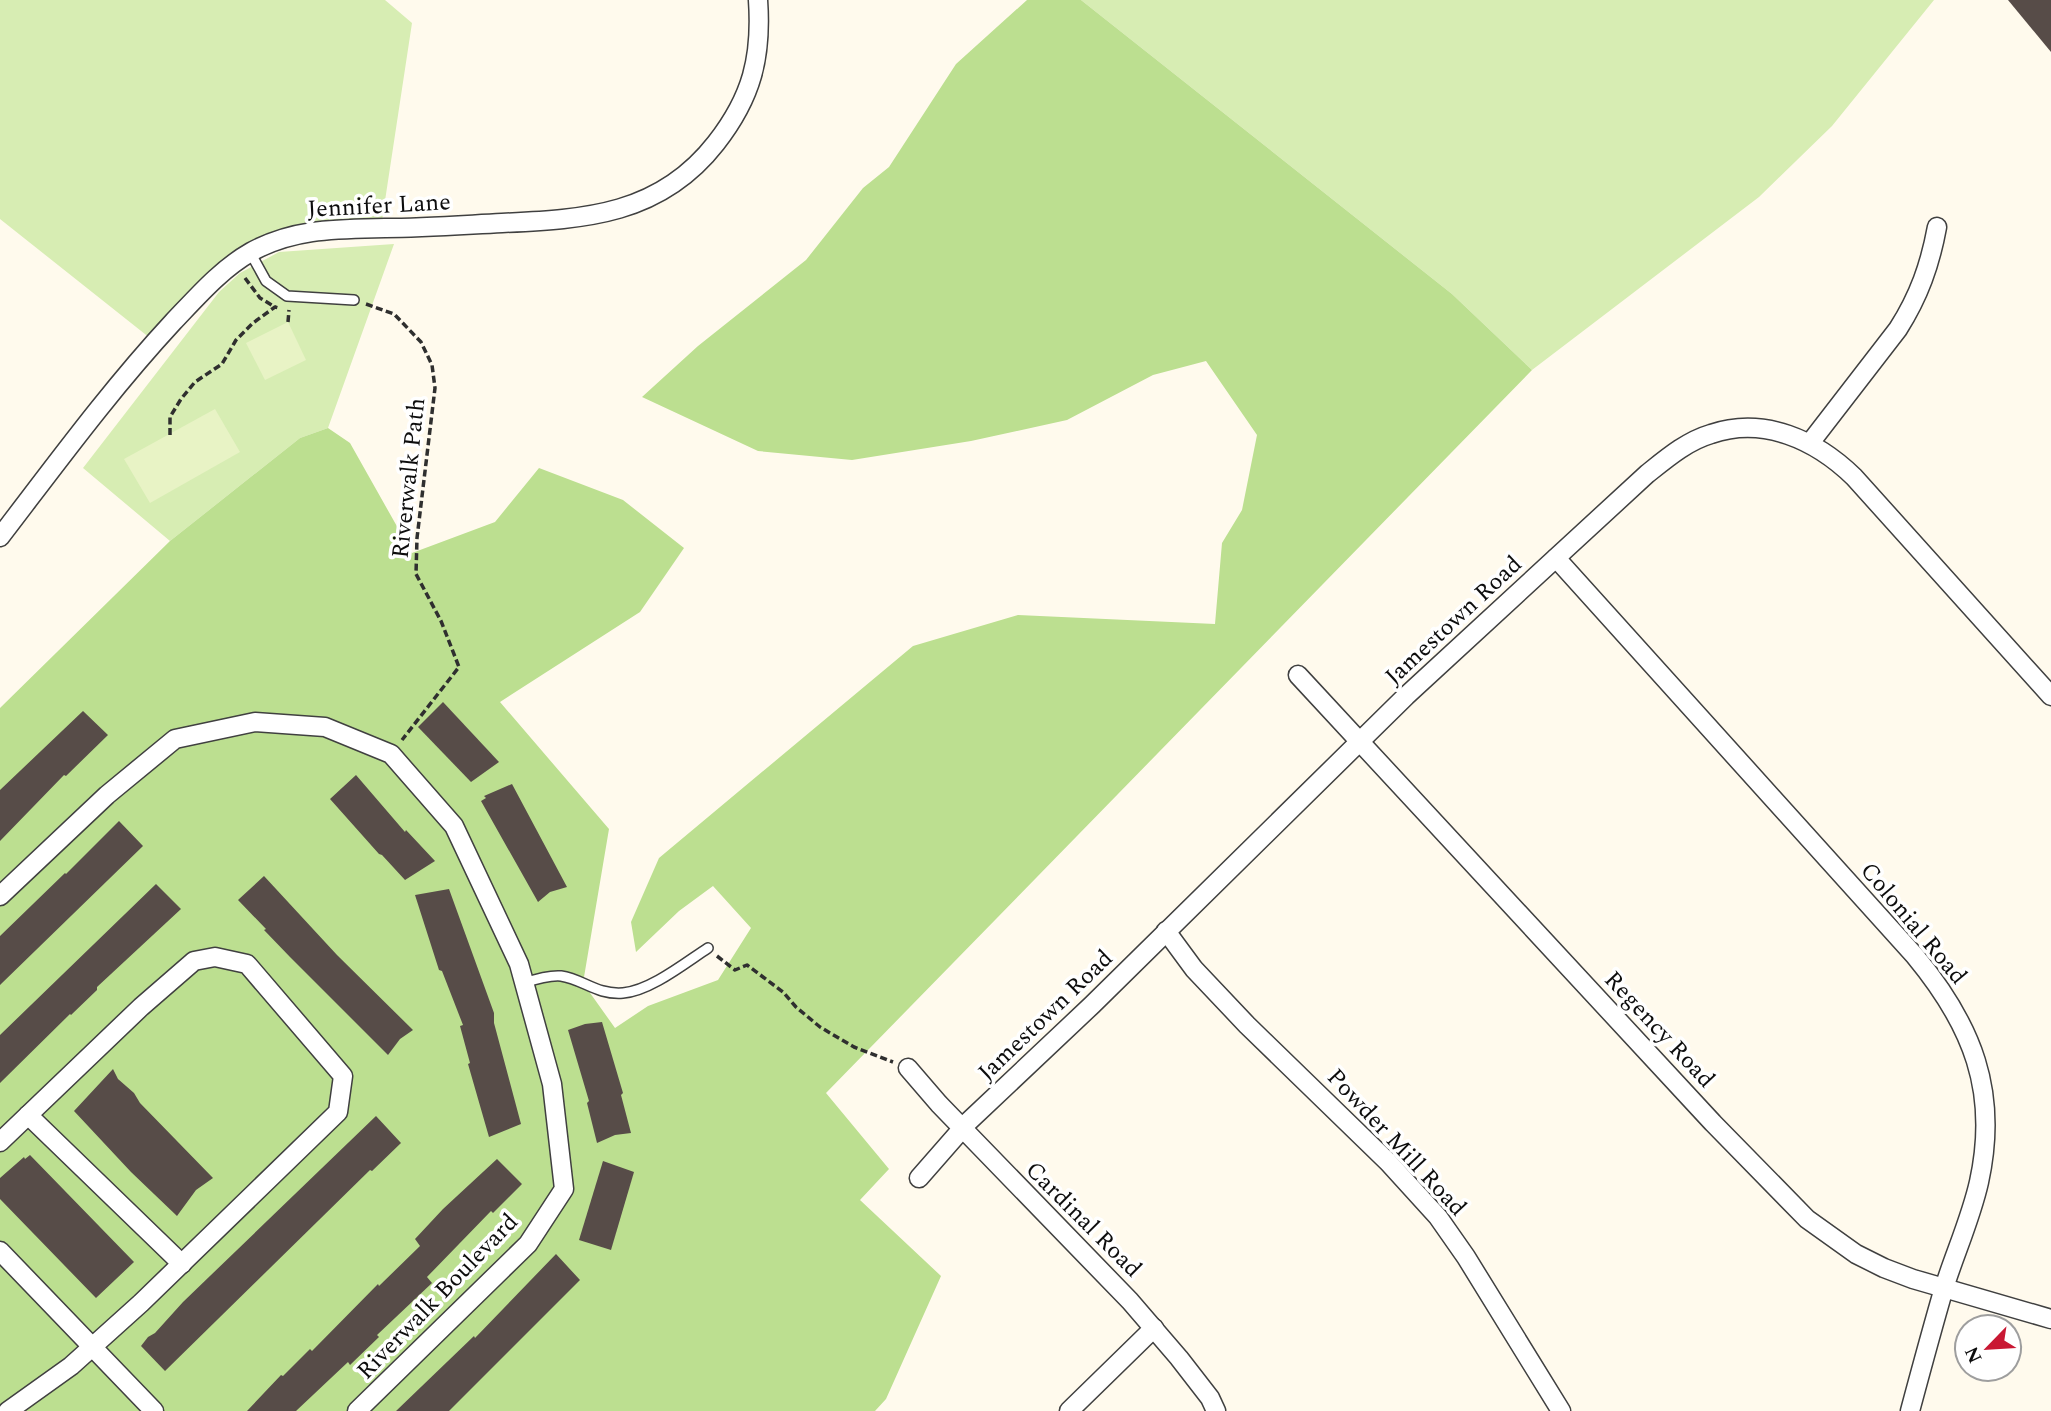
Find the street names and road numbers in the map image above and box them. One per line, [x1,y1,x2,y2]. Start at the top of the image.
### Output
street label: Jennifer Lane [306,184,452,228]
street label: Riverwalk Path [383,396,435,560]
street label: Jamestown Road [1377,547,1530,694]
street label: Colonial Road [1851,854,1975,993]
street label: Jamestown Road [970,942,1122,1090]
street label: Regency Road [1595,963,1723,1096]
street label: Powder Mill Road [1318,1060,1475,1225]
street label: Cardinal Road [1017,1153,1150,1286]
street label: Riverwalk Boulevard [349,1205,527,1388]

